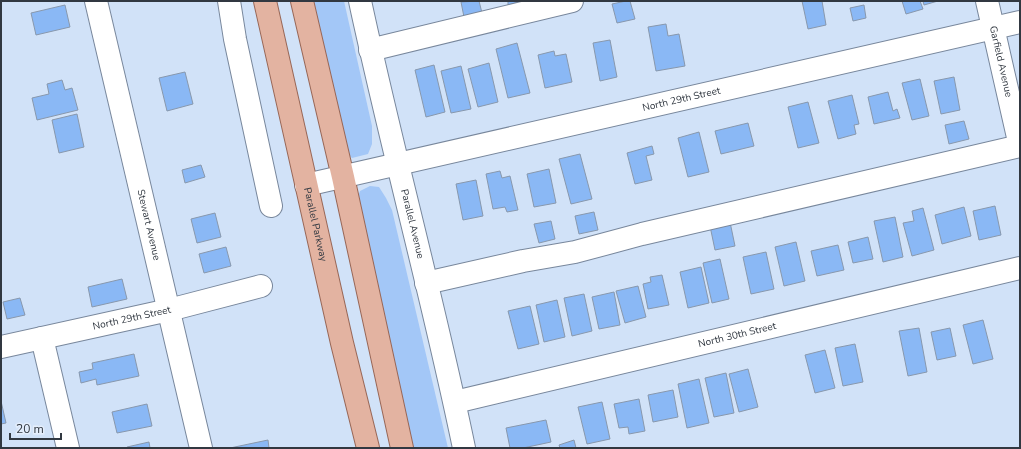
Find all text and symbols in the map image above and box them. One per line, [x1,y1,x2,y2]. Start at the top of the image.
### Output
street label: Garfield Avenue [986,24,1016,98]
street label: North 29th Street [641,84,722,115]
street label: Parallel Parkway [300,186,331,264]
street label: Stewart Avenue [133,188,164,262]
street label: Parallel Avenue [397,188,428,260]
street label: North 29th Street [91,303,173,334]
street label: North 30th Street [697,319,778,351]
scale bar [10,415,61,441]
text: 20 m [16,421,44,437]

